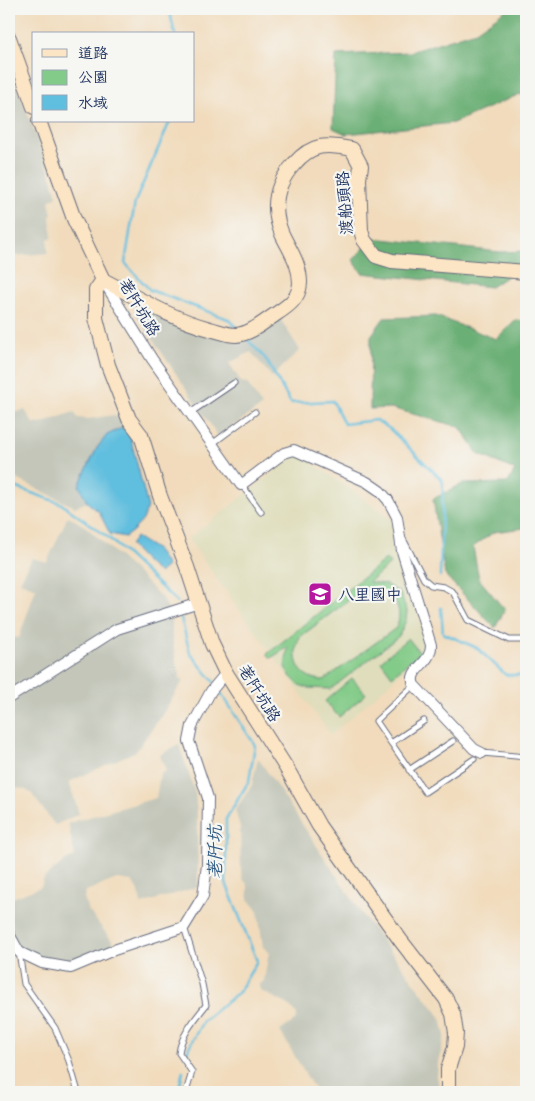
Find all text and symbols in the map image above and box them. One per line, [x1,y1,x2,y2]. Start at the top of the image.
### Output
legend [32,32,195,122]
text: 道路 [78,44,108,63]
text: 公園 [78,68,108,87]
text: 水域 [78,94,108,113]
street label: 渡船頭路 [334,170,357,235]
street label: 荖阡坑路 [114,275,163,340]
school or university icon: 八里國中 [307,581,333,607]
place label: 八里國中 [338,586,402,605]
street label: 荖阡坑路 [234,662,284,726]
water label: 荖阡坑 [205,823,226,879]

